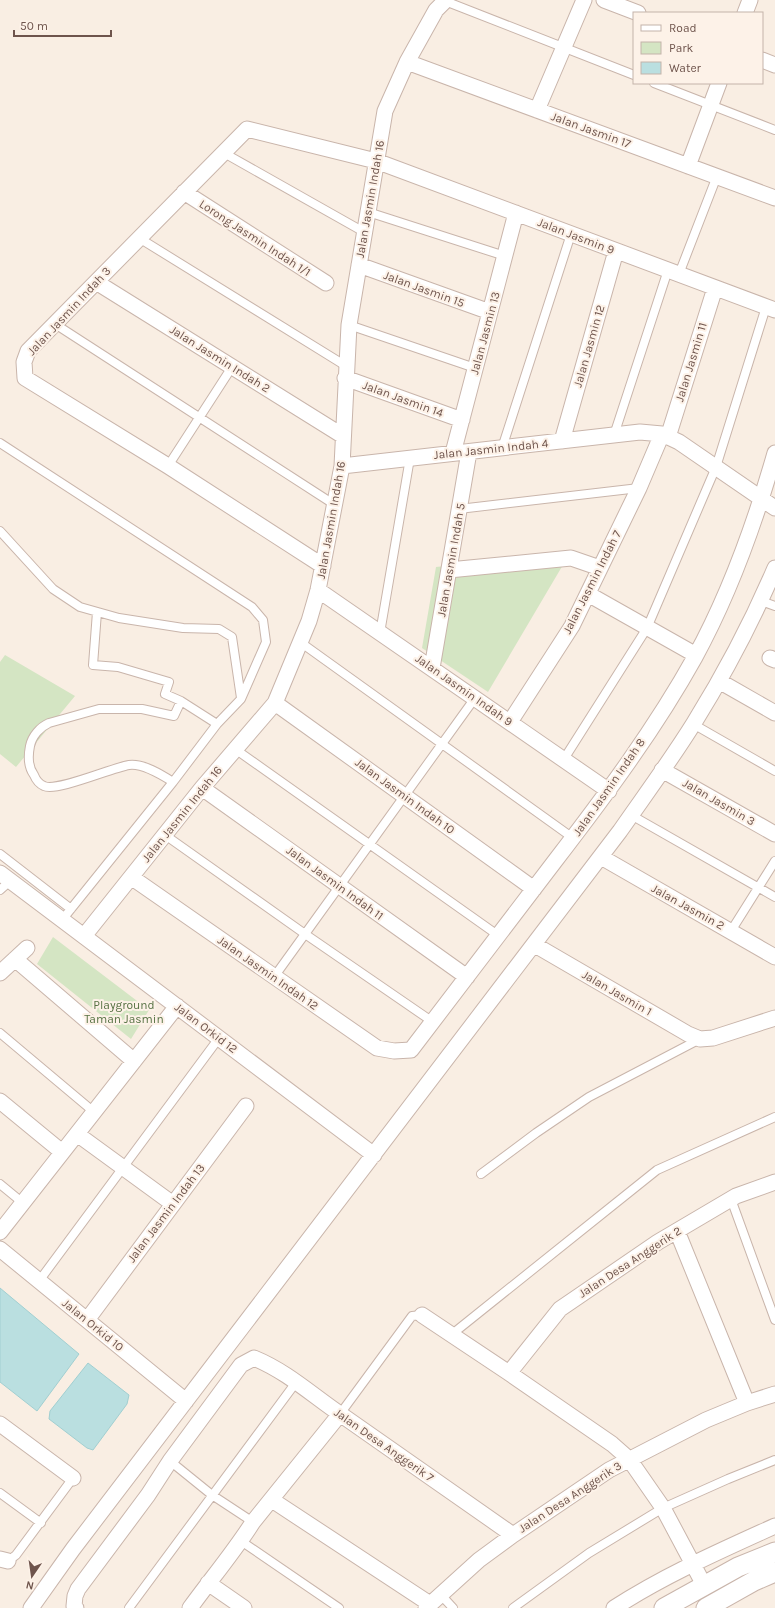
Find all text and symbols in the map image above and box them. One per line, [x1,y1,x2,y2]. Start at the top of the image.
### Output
scale bar [14,12,111,38]
legend [633,12,763,84]
text: 50 m [20,19,48,33]
text: Road [669,21,697,35]
text: Park [669,41,694,55]
text: Water [669,61,702,75]
street label: Jalan Jasmin 17 [549,109,633,151]
street label: Jalan Jasmin Indah 16 [353,139,387,259]
street label: Lorong Jasmin Indah 1/1 [197,197,313,279]
street label: Jalan Jasmin 9 [536,215,616,257]
street label: Jalan Jasmin Indah 3 [24,264,114,358]
street label: Jalan Jasmin 15 [382,268,466,310]
street label: Jalan Jasmin 13 [467,290,503,376]
street label: Jalan Jasmin 12 [571,303,607,389]
street label: Jalan Jasmin 11 [672,321,710,403]
street label: Jalan Jasmin Indah 2 [167,322,273,396]
street label: Jalan Jasmin 14 [361,378,446,420]
street label: Jalan Jasmin Indah 4 [433,436,549,462]
street label: Jalan Jasmin Indah 16 [314,460,348,580]
street label: Jalan Jasmin Indah 5 [434,502,468,618]
street label: Jalan Jasmin Indah 7 [560,528,624,636]
street label: Jalan Jasmin Indah 9 [413,651,515,729]
street label: Jalan Jasmin Indah 8 [570,735,648,839]
street label: Jalan Jasmin Indah 10 [352,755,458,837]
street label: Jalan Jasmin Indah 16 [139,763,225,865]
street label: Jalan Jasmin 3 [680,776,758,828]
street label: Jalan Jasmin Indah 11 [284,843,386,923]
street label: Jalan Jasmin 2 [649,881,727,933]
street label: Jalan Jasmin Indah 12 [215,933,321,1013]
street label: Jalan Jasmin 1 [580,967,654,1019]
park label: Playground Taman Jasmin [84,998,164,1026]
street label: Jalan Orkid 12 [172,1000,240,1056]
street label: Jalan Jasmin Indah 13 [124,1161,208,1265]
street label: Jalan Desa Anggerik 2 [576,1224,684,1300]
street label: Jalan Orkid 10 [59,1296,127,1354]
street label: Jalan Desa Anggerik 7 [332,1405,437,1485]
street label: Jalan Desa Anggerik 3 [516,1459,624,1535]
north arrow [12,1556,52,1596]
text: N [25,1578,35,1592]

